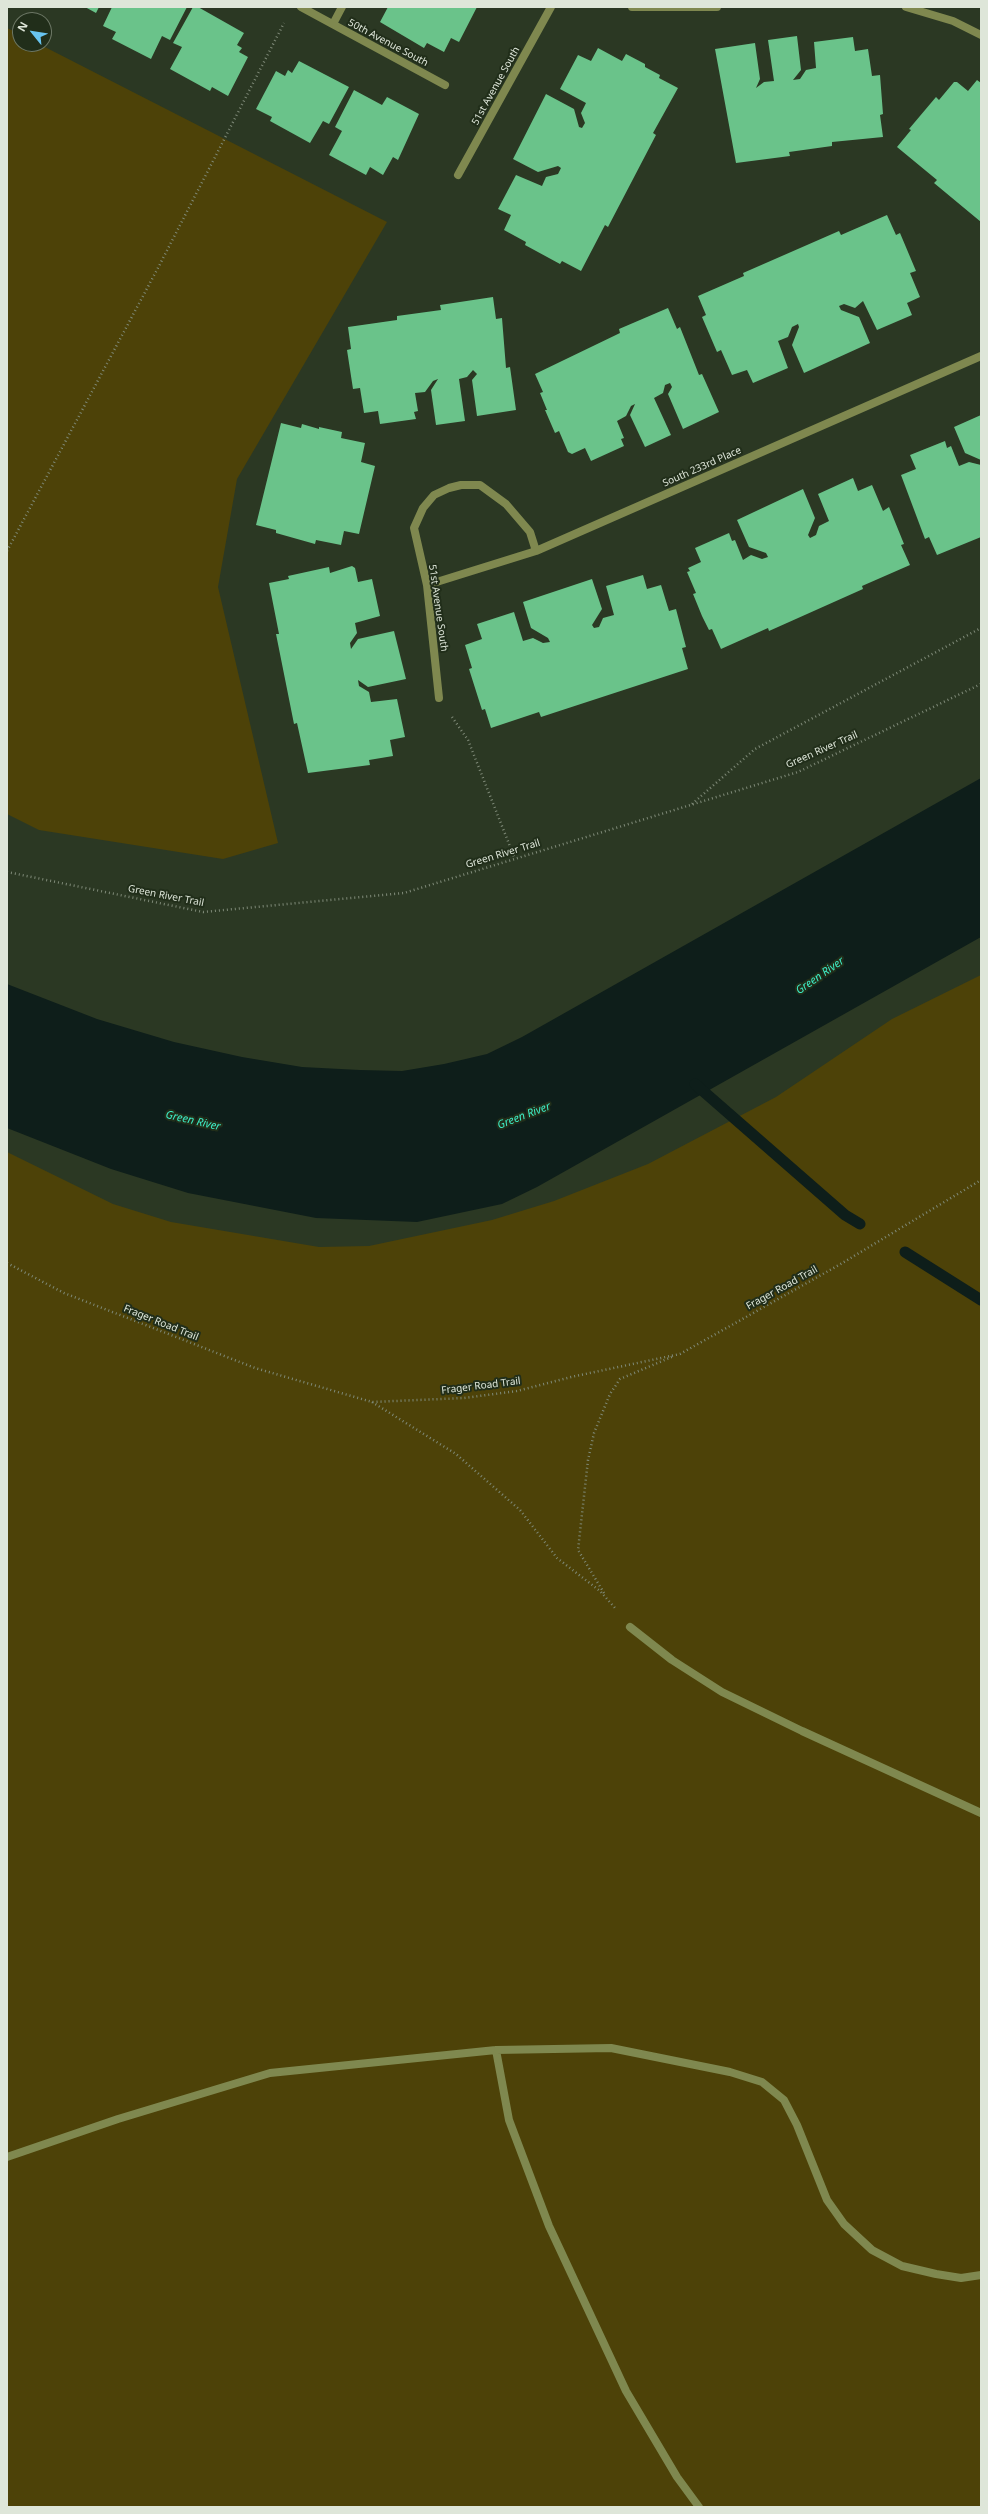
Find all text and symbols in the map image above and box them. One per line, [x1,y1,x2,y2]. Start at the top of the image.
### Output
north arrow [12,12,52,52]
street label: 50th Avenue South [346,17,430,69]
text: N [13,19,31,34]
street label: 51st Avenue South [470,45,522,127]
street label: South 233rd Place [661,444,743,490]
street label: 51st Avenue South [426,564,450,652]
street label: Green River Trail [784,729,860,771]
street label: Green River Trail [464,837,542,871]
street label: Green River Trail [127,883,205,909]
water label: Green River [793,955,847,997]
water label: Green River [496,1100,552,1132]
water label: Green River [164,1108,222,1134]
street label: Frager Road Trail [744,1263,820,1313]
street label: Frager Road Trail [122,1303,200,1343]
street label: Frager Road Trail [441,1375,521,1397]

